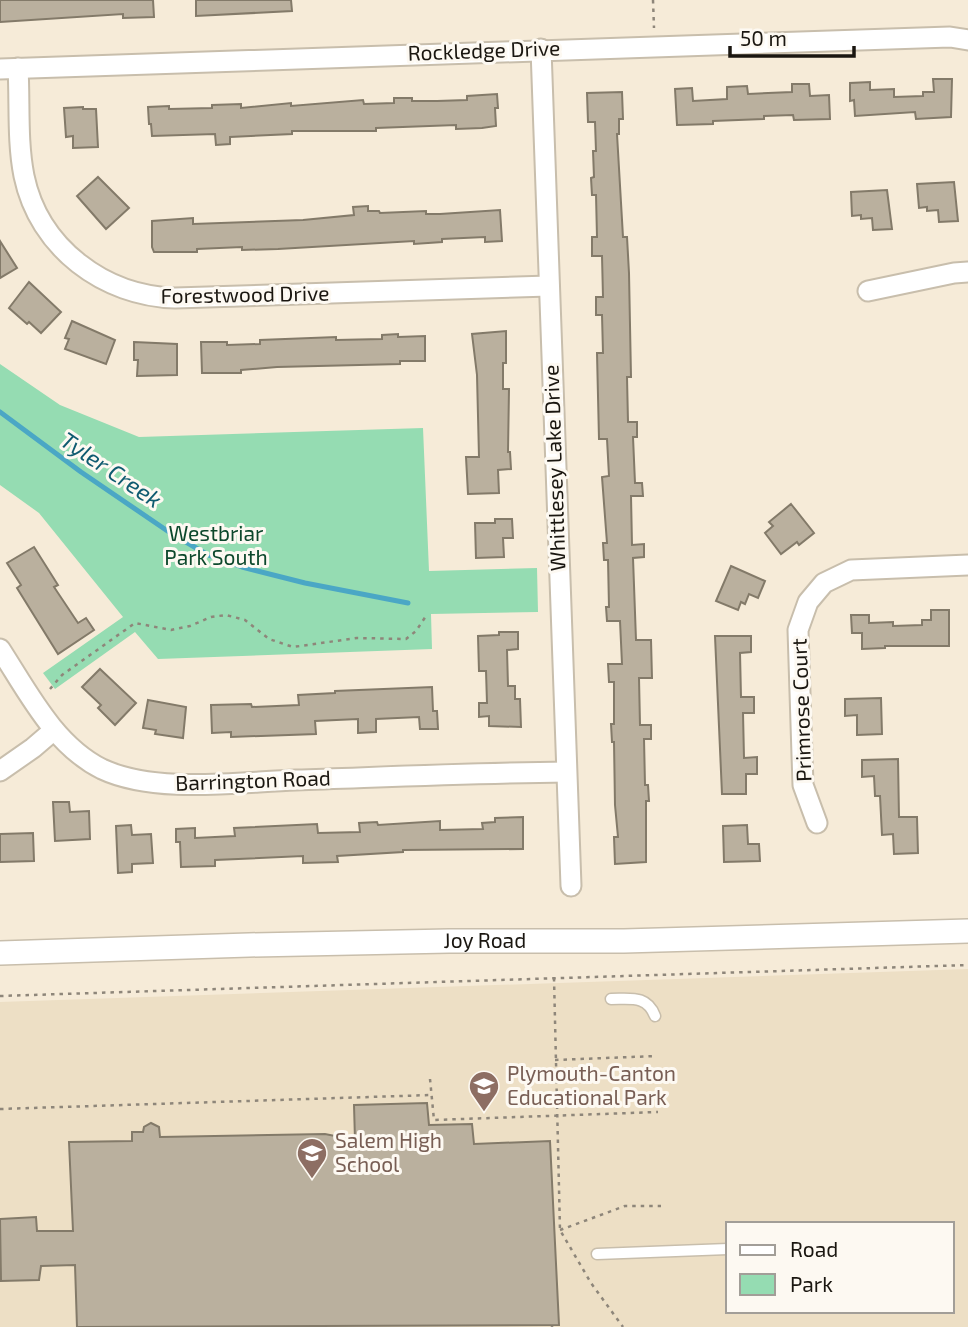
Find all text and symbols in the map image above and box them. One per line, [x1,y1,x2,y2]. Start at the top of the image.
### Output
scale bar [730,14,854,58]
text: 50 m [740,25,787,50]
street label: Rockledge Drive [407,34,561,65]
street label: Forestwood Drive [160,280,330,307]
street label: Whittlesey Lake Drive [537,364,570,572]
water label: Tyler Creek [56,425,167,513]
park label: Westbriar Park South [164,520,268,569]
street label: Primrose Court [786,638,815,782]
street label: Barrington Road [175,764,331,795]
street label: Joy Road [443,927,526,952]
place label: Plymouth-Canton Educational Park [507,1060,676,1109]
school or university icon: Plymouth-Canton Educational Park [467,1069,501,1113]
place label: Salem High School [335,1127,442,1176]
school or university icon: Salem High School [295,1136,329,1180]
legend [726,1222,954,1313]
text: Road [790,1236,838,1261]
text: Park [790,1271,833,1296]

